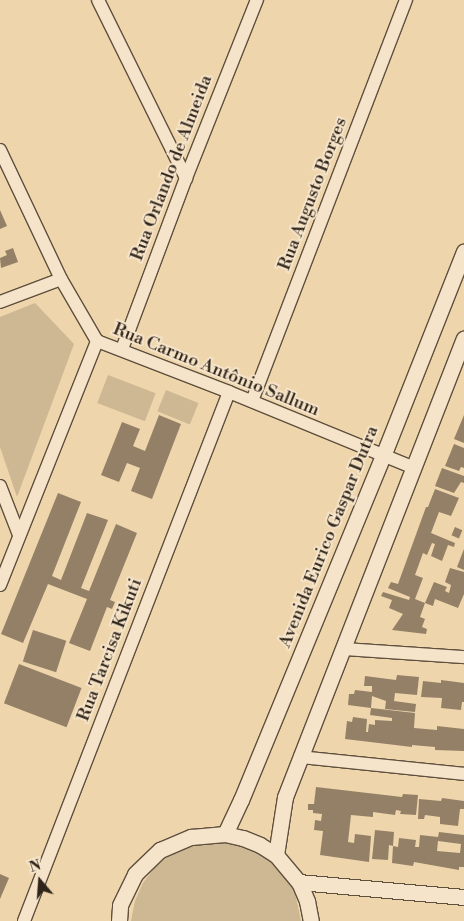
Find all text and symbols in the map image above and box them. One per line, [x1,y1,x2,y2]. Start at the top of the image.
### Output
street label: Rua Orlando de Almeida [127,72,217,264]
street label: Rua Augusto Borges [274,114,352,274]
street label: Rua Carmo Antônio Sallum [110,319,322,421]
street label: Avenida Eurico Gaspar Dutra [275,423,383,651]
street label: Rua Tarcisa Kikuti [73,576,147,724]
north arrow [15,856,65,906]
text: N [27,856,43,877]

